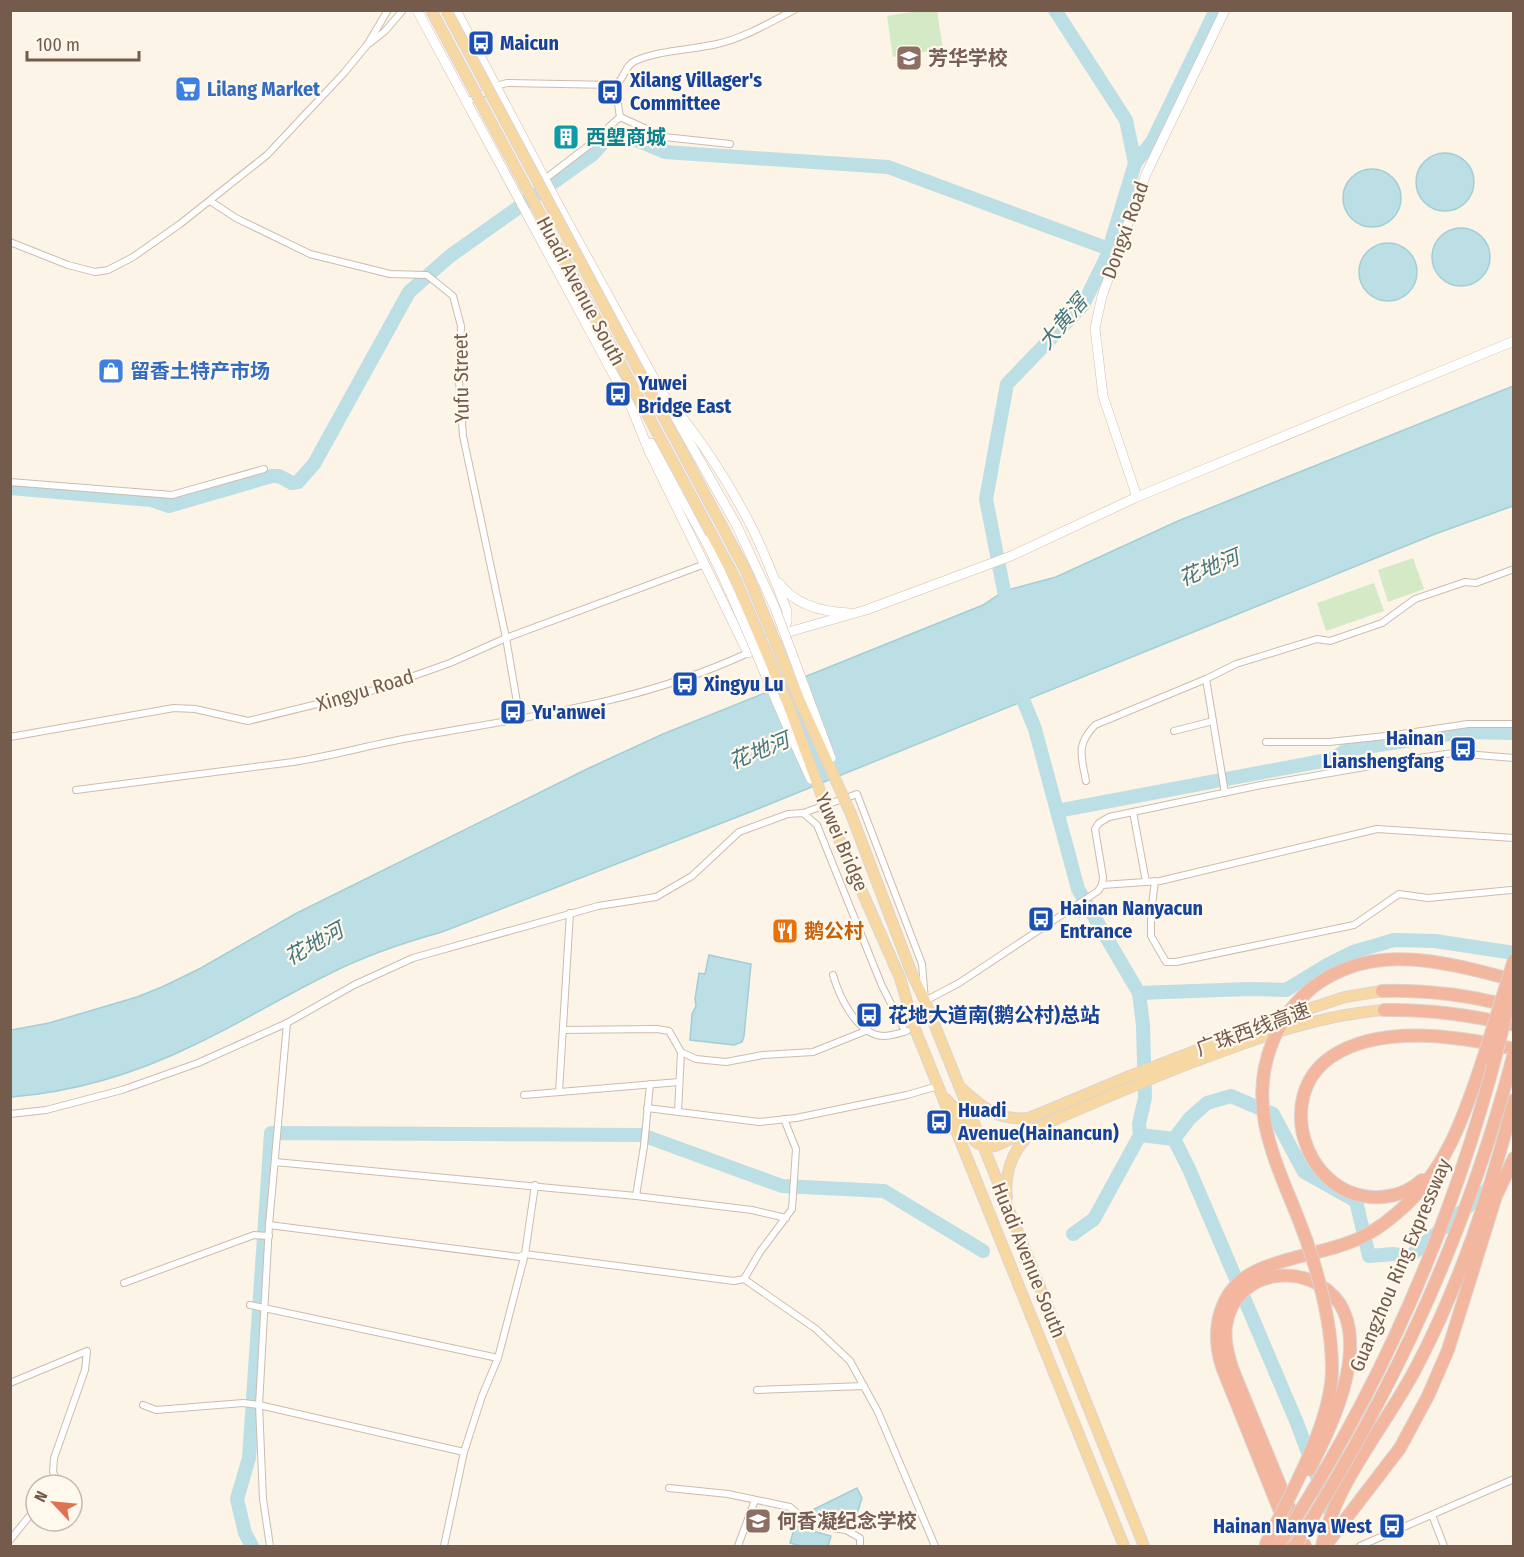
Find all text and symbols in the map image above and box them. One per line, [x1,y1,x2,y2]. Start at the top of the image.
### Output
scale bar [27,24,140,62]
bus stop icon: Maicun [466,28,496,58]
place label: Maicun [500,31,559,55]
text: 100 m [36,34,80,56]
school or university icon: 芳华学校 [894,43,924,73]
place label: 芳华学校 [928,46,1008,70]
place label: Xilang Villager's Committee [629,68,762,115]
supermarket icon: Lilang Market [173,74,203,104]
place label: Lilang Market [207,77,321,101]
bus stop icon: Xilang Villager's Committee [595,77,625,107]
building icon: 西塱商城 [551,122,581,152]
place label: 西塱商城 [586,125,666,149]
street label: Dongxi Road [1096,178,1154,282]
street label: Huadi Avenue South [532,212,630,370]
water label: 大黄滘 [1033,287,1095,354]
street label: Yufu Street [448,332,474,423]
shop icon: 留香土特产市场 [96,356,126,386]
place label: 留香土特产市场 [130,359,270,383]
place label: Yuwei Bridge East [637,371,732,418]
bus stop icon: Yuwei Bridge East [603,379,633,409]
water label: 花地河 [1175,543,1247,592]
street label: Xingyu Road [314,664,416,716]
bus stop icon: Xingyu Lu [670,669,700,699]
place label: Xingyu Lu [703,672,784,696]
bus stop icon: Yu'anwei [498,697,528,727]
place label: Yu'anwei [531,700,606,724]
water label: 花地河 [725,726,797,775]
place label: Hainan Lianshengfang [1323,726,1444,773]
bus stop icon: Hainan Lianshengfang [1448,734,1478,764]
street label: Yuwei Bridge [810,789,874,895]
place label: Hainan Nanyacun Entrance [1060,896,1203,943]
bus stop icon: Hainan Nanyacun Entrance [1026,904,1056,934]
water label: 花地河 [280,915,351,971]
restaurant icon: 鹅公村 [770,916,800,946]
place label: 鹅公村 [804,919,864,943]
street label: 广珠西线高速 [1193,997,1313,1061]
bus stop icon: 花地大道南(鹅公村)总站 [854,1000,884,1030]
place label: 花地大道南(鹅公村)总站 [888,1003,1100,1027]
place label: Huadi Avenue(Hainancun) [957,1098,1119,1145]
bus stop icon: Huadi Avenue(Hainancun) [924,1107,954,1137]
street label: Guangzhou Ring Expressway [1344,1155,1456,1375]
street label: Huadi Avenue South [987,1179,1071,1341]
north arrow [24,1473,84,1533]
text: N [30,1488,52,1505]
school or university icon: 何香凝纪念学校 [743,1506,773,1536]
place label: 何香凝纪念学校 [777,1509,917,1533]
bus stop icon: Hainan Nanya West [1377,1511,1407,1541]
place label: Hainan Nanya West [1213,1514,1373,1538]

